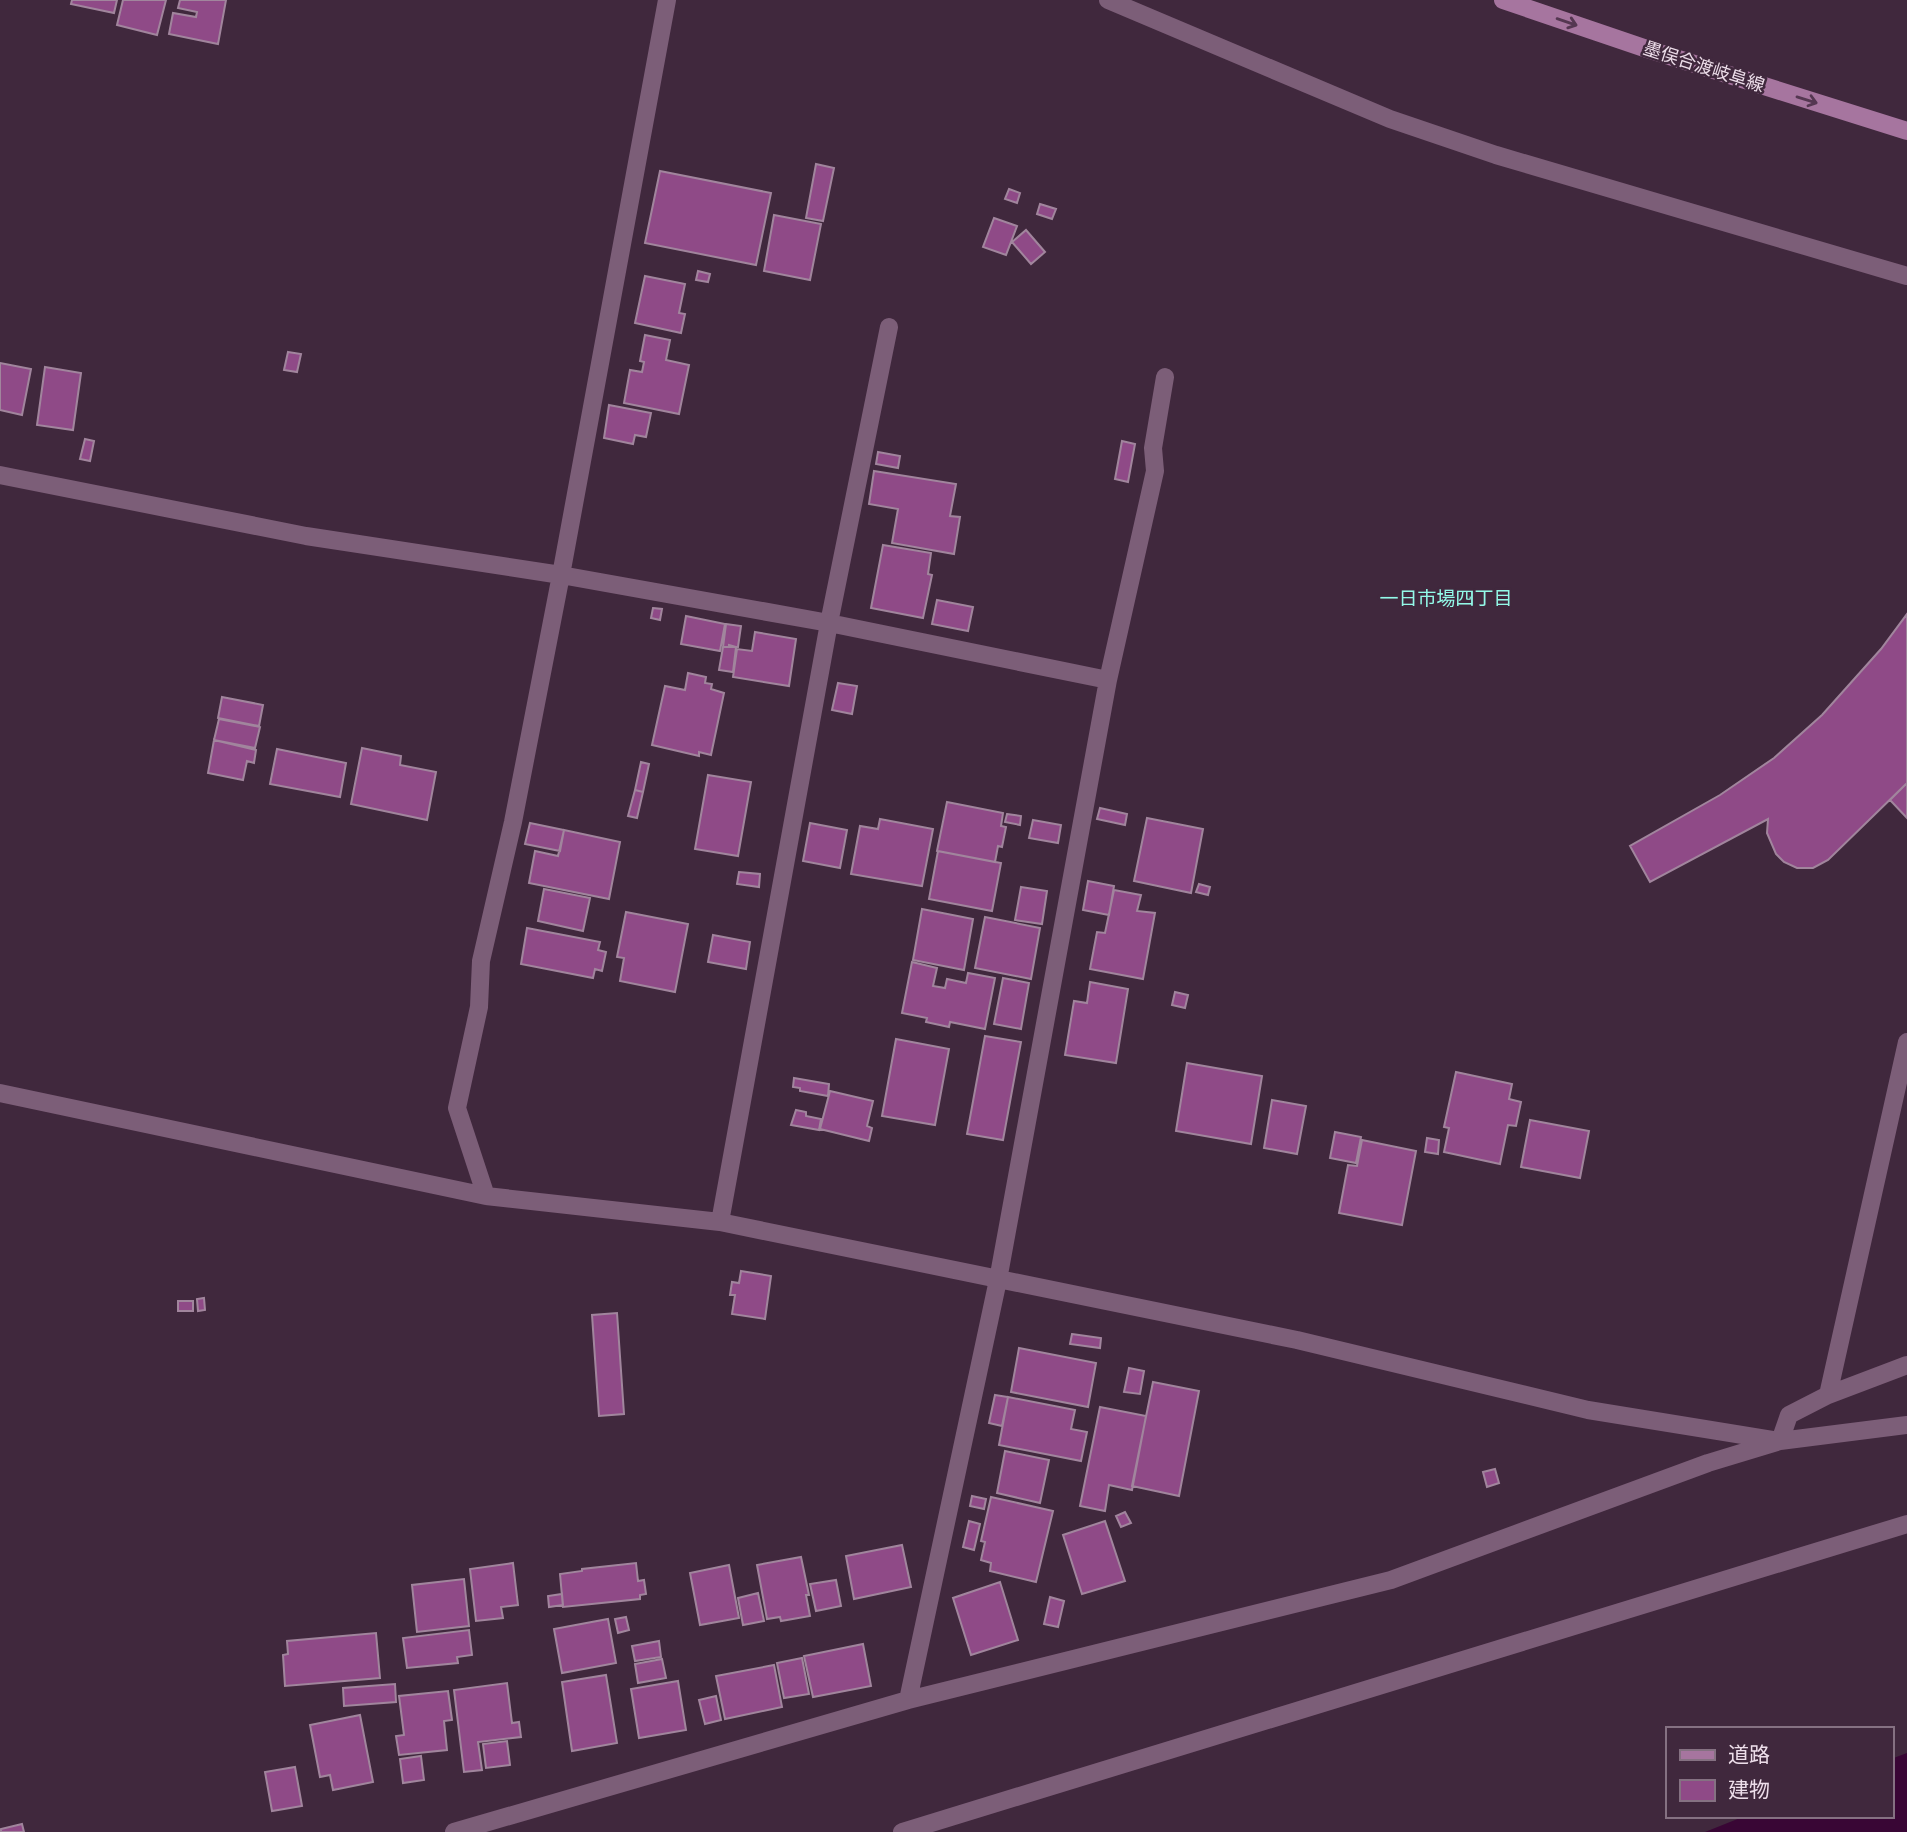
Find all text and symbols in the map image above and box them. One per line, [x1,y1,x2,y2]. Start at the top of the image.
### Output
one-way arrow [1556,17,1578,29]
street label: 墨俣合渡岐阜線 [1641,38,1767,96]
one-way arrow [1796,94,1818,107]
district label: 一日市場四丁目 [1379,588,1513,609]
legend [1666,1727,1893,1818]
text: 道路 [1728,1743,1770,1766]
text: 建物 [1728,1778,1770,1801]

